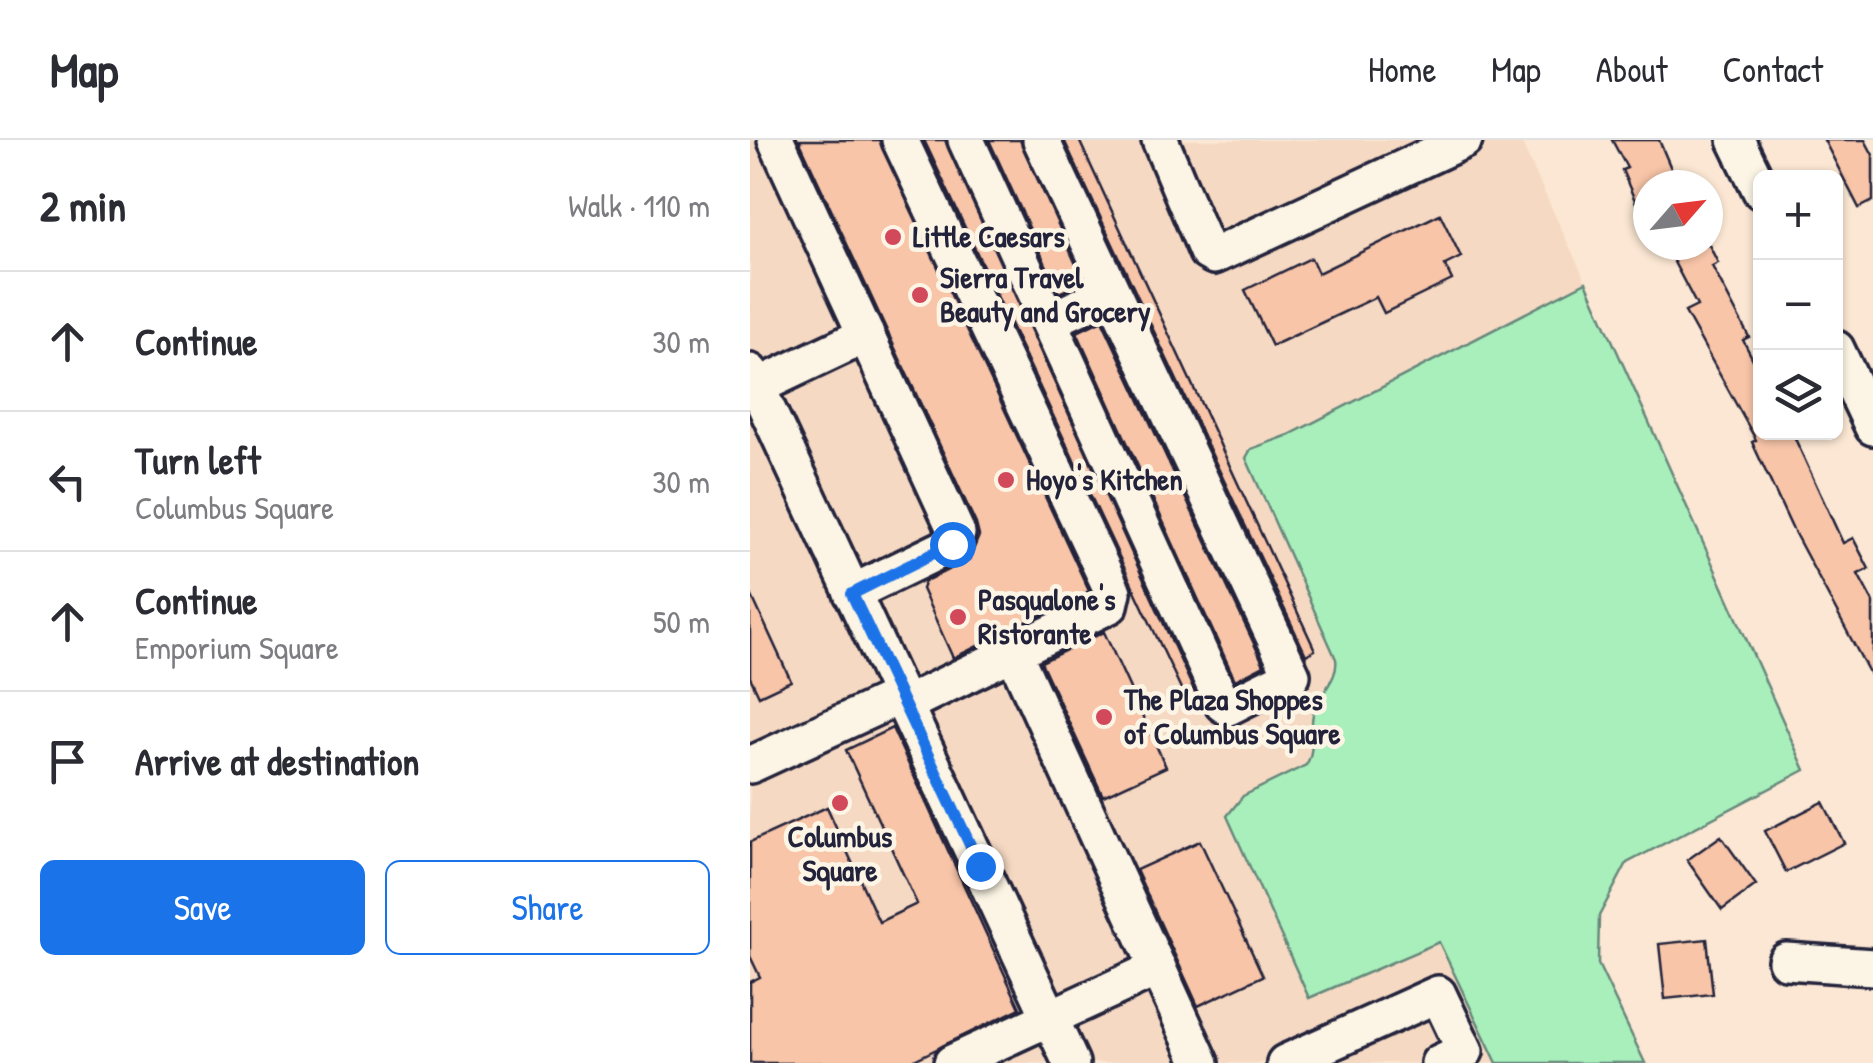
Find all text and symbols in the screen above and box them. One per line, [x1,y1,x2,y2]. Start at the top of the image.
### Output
text: Map [50,37,118,102]
text: Home [1368,46,1436,93]
text: Map [1491,46,1541,93]
text: About [1596,46,1668,93]
text: Contact [1723,46,1823,93]
north arrow [1633,170,1723,260]
map controls [1753,170,1843,440]
button: + [1753,170,1843,260]
text: 2 min [40,177,126,234]
text: Walk · 110 m [568,184,710,227]
place label: Little Caesars [913,216,1065,256]
marker: Little Caesars [882,226,904,248]
place label: Sierra Travel Beauty and Grocery [940,257,1151,332]
button: − [1753,260,1843,350]
marker: Sierra Travel Beauty and Grocery [909,284,931,306]
icon: ahead [40,314,95,369]
text: Continue [135,315,257,367]
text: 30 m [652,320,710,363]
button: layers [1753,350,1843,440]
text: Turn left [135,434,260,486]
icon: left [40,454,95,509]
place label: Hoyo's Kitchen [1026,459,1183,500]
text: 30 m [652,460,710,503]
marker: Hoyo's Kitchen [995,469,1017,491]
text: Columbus Square [135,486,334,529]
route start [930,522,976,568]
text: Continue [135,574,257,626]
place label: Pasqualone's Ristorante [978,579,1116,653]
icon: ahead [40,594,95,649]
text: 50 m [653,600,710,643]
marker: Pasqualone's Ristorante [947,606,969,628]
text: Emporium Square [135,626,339,669]
place label: The Plaza Shoppes of Columbus Square [1123,679,1340,754]
marker: The Plaza Shoppes of Columbus Square [1093,706,1115,728]
icon: arrive [40,734,95,789]
text: Arrive at destination [135,735,419,787]
marker: Columbus Square [829,792,851,814]
place label: Columbus Square [788,816,893,891]
route end [958,844,1004,890]
button: Save [40,860,365,955]
button: Share [385,860,710,955]

